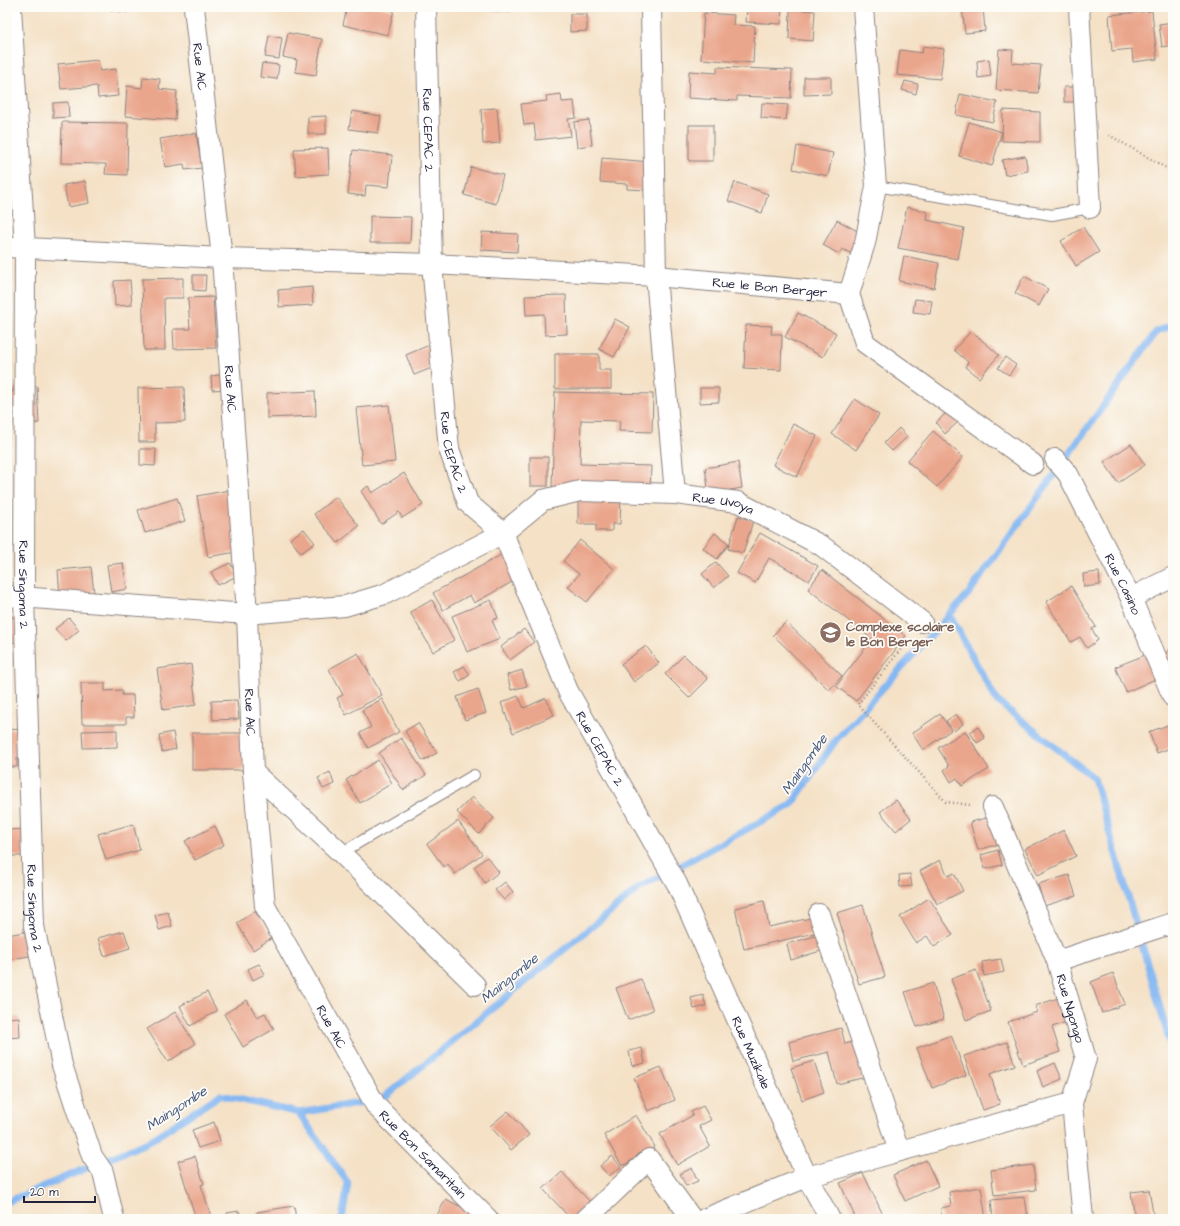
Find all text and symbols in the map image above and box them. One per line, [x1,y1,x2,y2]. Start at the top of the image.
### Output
street label: Rue AIC [188,42,211,91]
street label: Rue CEPAC 2 [418,88,438,173]
street label: Rue le Bon Berger [712,273,828,302]
street label: Rue AIC [220,365,241,414]
street label: Rue CEPAC 2 [436,411,472,496]
street label: Rue Uvoya [691,488,758,519]
street label: Rue Singoma 2 [13,540,33,630]
street label: Rue Casino [1100,551,1145,618]
place label: Complexe scolaire le Bon Berger [846,618,954,653]
school or university icon: Complexe scolaire le Bon Berger [817,620,843,646]
street label: Rue AIC [240,688,260,737]
street label: Rue CEPAC 2 [571,708,628,790]
water label: Maingombe [777,729,834,799]
street label: Rue Singoma 2 [22,864,47,955]
water label: Maingombe [476,948,544,1008]
street label: Rue Ngongo [1051,972,1089,1046]
street label: Rue AIC [312,1002,350,1052]
street label: Rue Muzikale [727,1014,775,1092]
water label: Maingombe [142,1081,212,1136]
street label: Rue Bon Samaritain [375,1106,471,1203]
scale bar [24,1178,95,1204]
text: 20 m [30,1184,59,1201]

